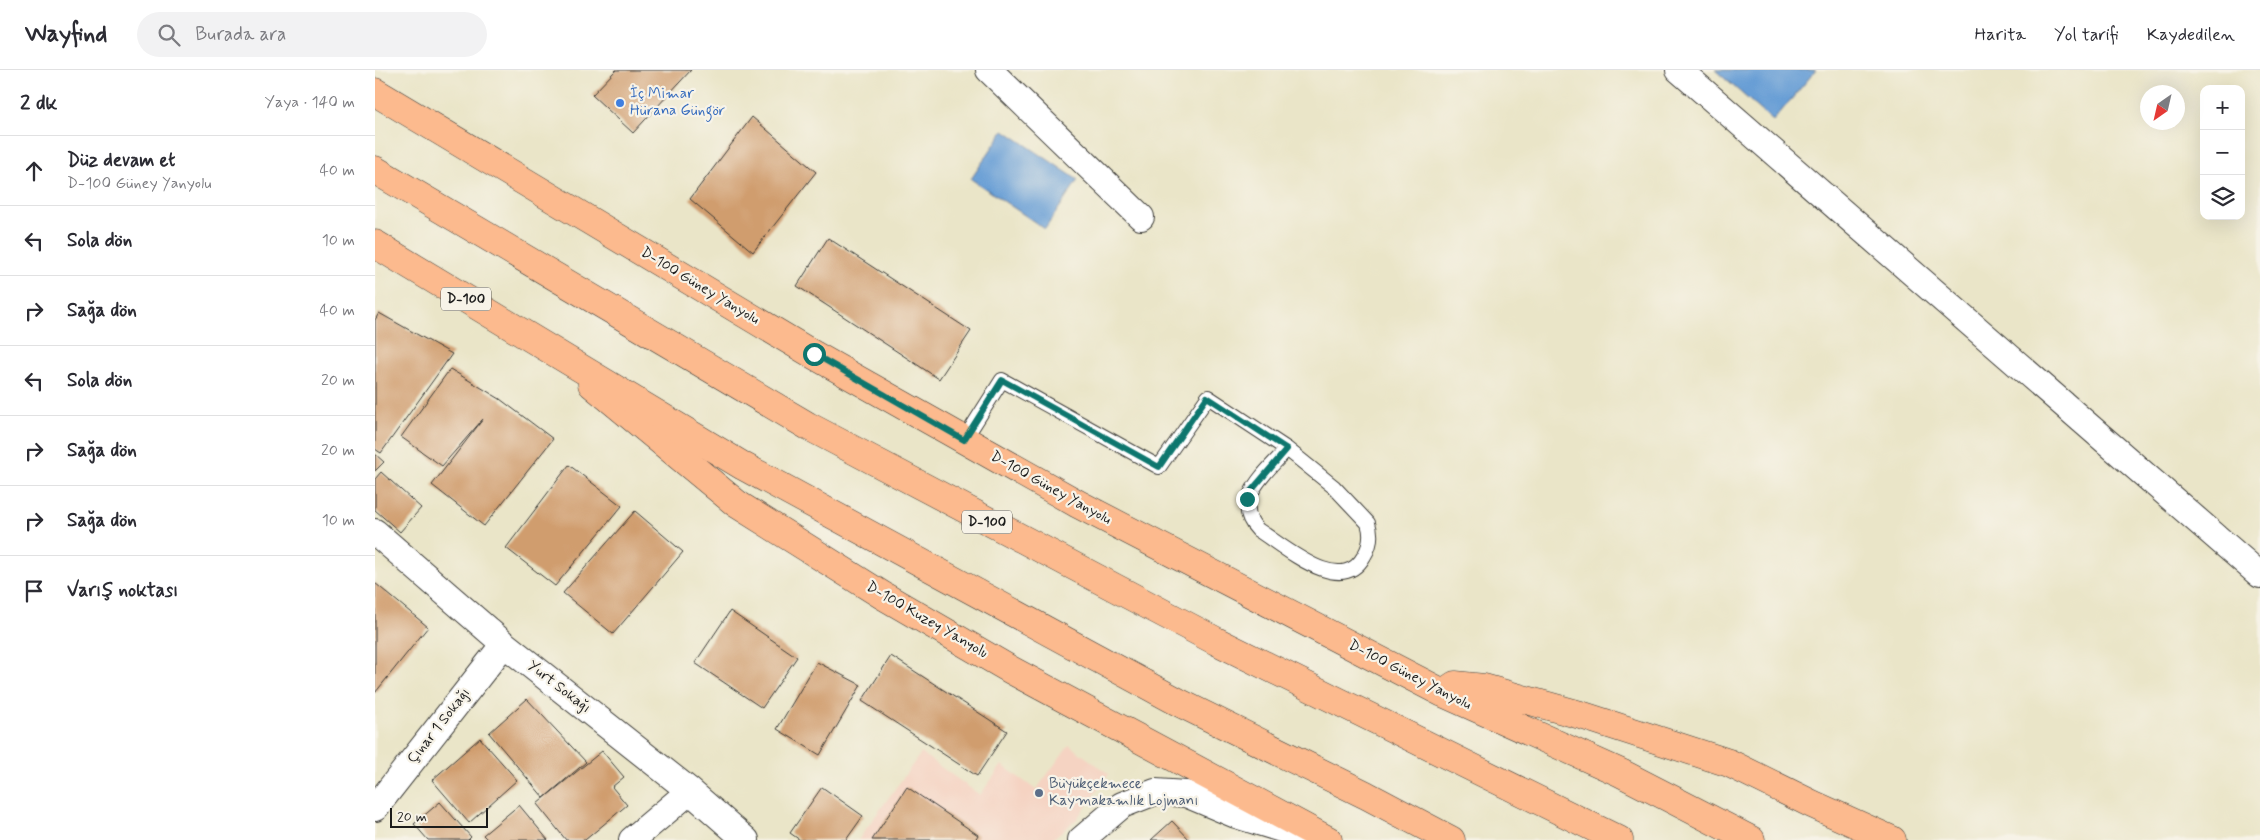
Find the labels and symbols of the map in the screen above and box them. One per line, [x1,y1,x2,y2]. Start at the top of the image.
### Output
place label: İç Mimar Hürana Güngör [630,84,725,122]
north arrow [2140,85,2185,130]
marker: İç Mimar Hürana Güngör [614,97,626,109]
street label: D-100 Güney Yanyolu [637,243,763,330]
road number: D-100 [441,288,491,310]
route start [803,343,826,366]
street label: D-100 Güney Yanyolu [986,446,1116,530]
route end [1236,488,1259,511]
road number: D-100 [962,511,1012,534]
street label: D-100 Kuzey Yanyolu [862,577,992,663]
street label: D-100 Güney Yanyolu [1345,635,1475,715]
street label: Yurt Sokağı [523,656,595,718]
street label: Çınar 1 Sokağı [403,684,475,768]
place label: Büyükçekmece Kaymakamlık Lojmanı [1049,774,1198,811]
marker: Büyükçekmece Kaymakamlık Lojmanı [1033,787,1045,799]
scale bar [390,805,487,828]

